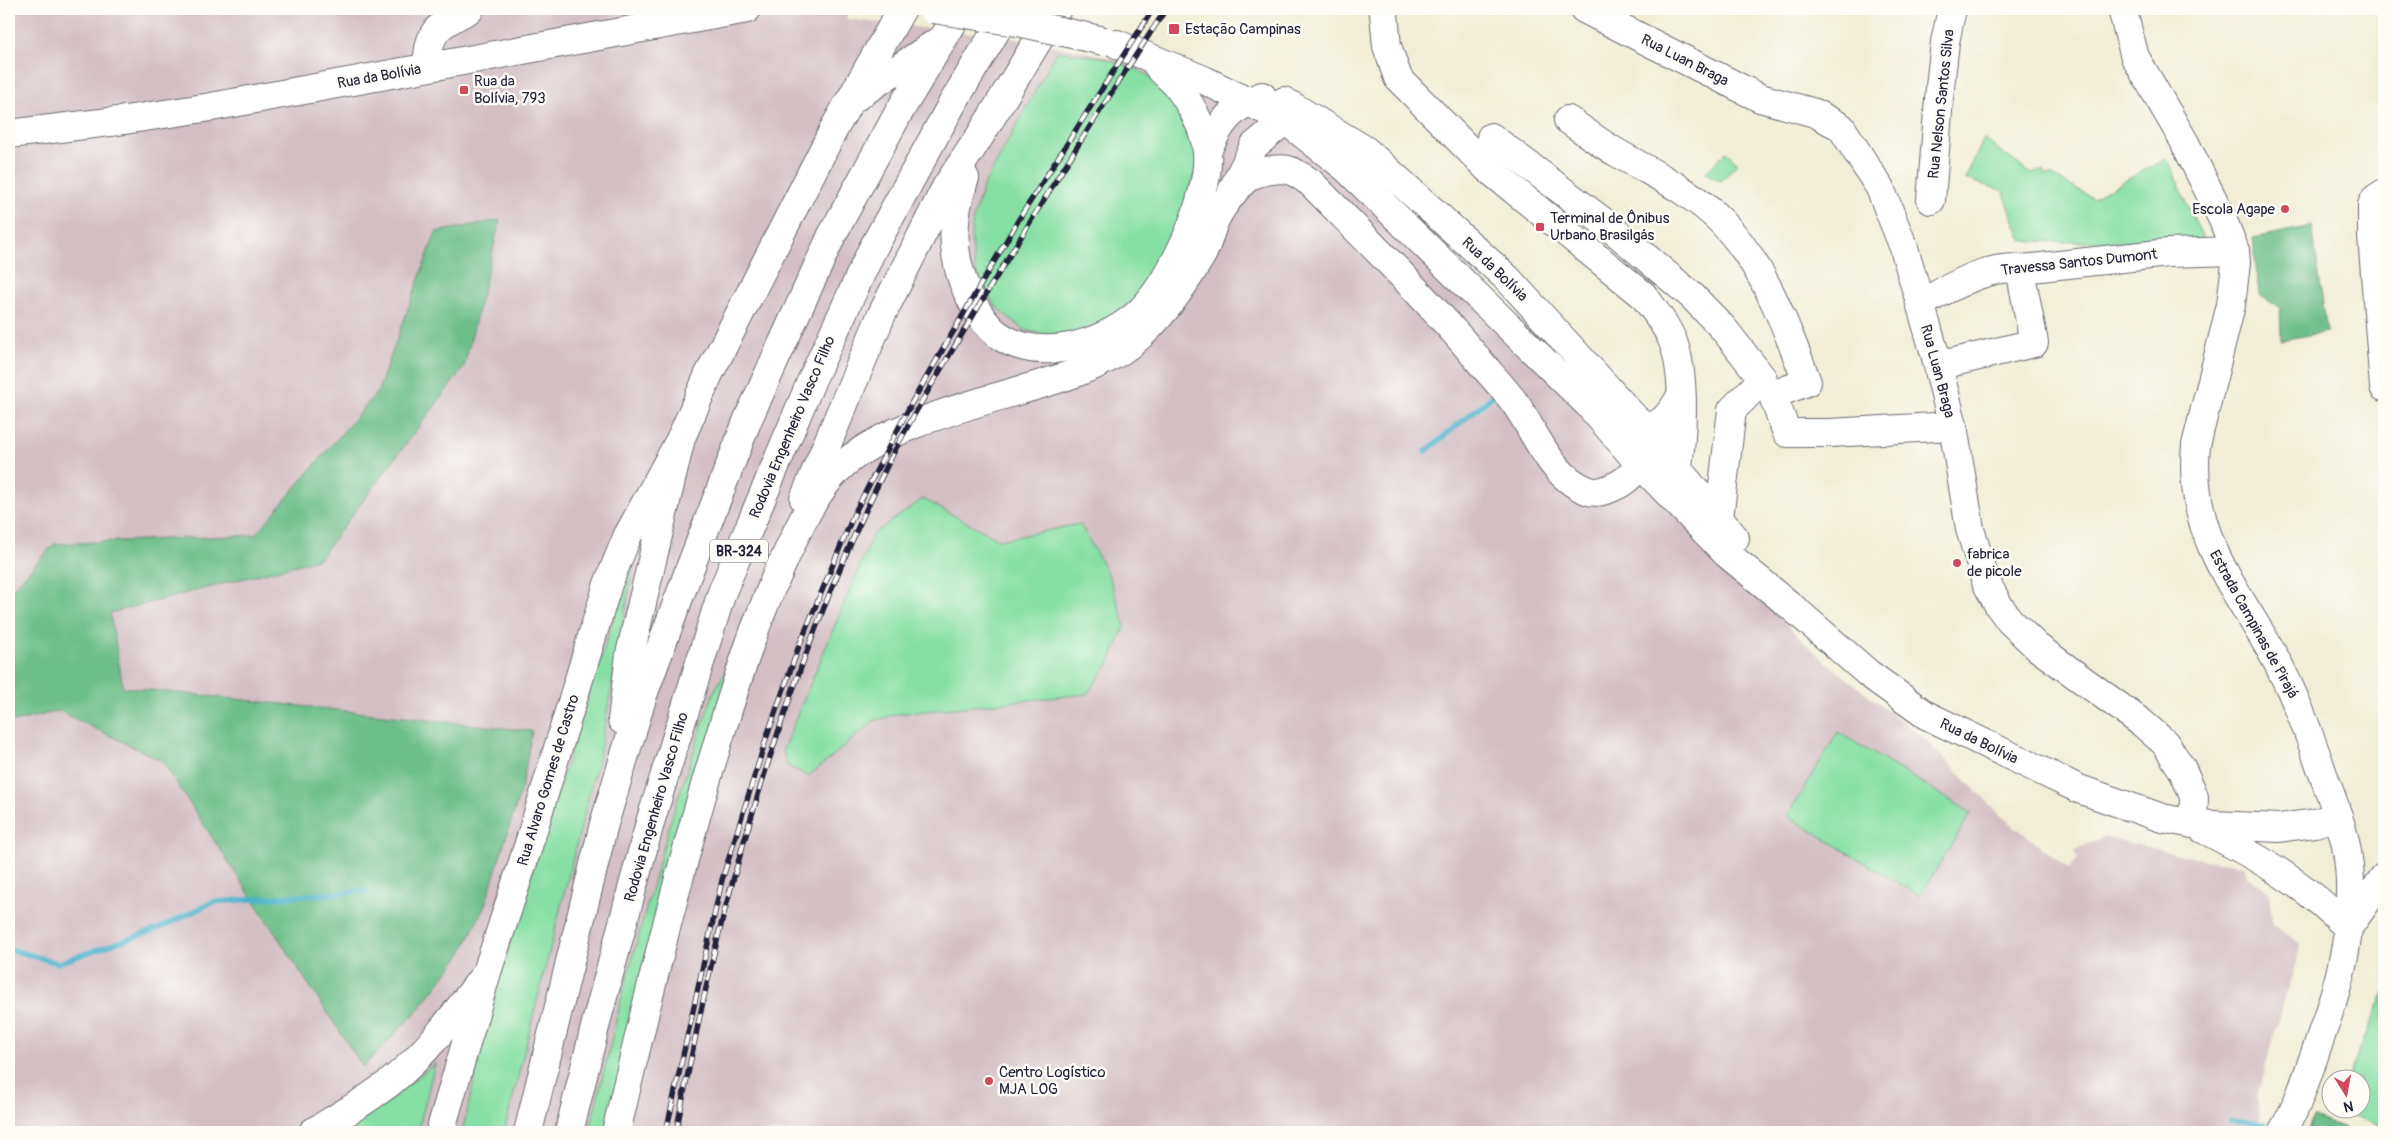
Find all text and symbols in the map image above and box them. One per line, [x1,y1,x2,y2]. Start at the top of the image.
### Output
place label: Estação Campinas [1185,20,1301,39]
marker: Estação Campinas [1167,22,1181,36]
street label: Rua Nelson Santos Silva [1924,28,1959,180]
street label: Rua Luan Braga [1638,30,1732,91]
street label: Rua da Bolívia [336,60,422,93]
place label: Rua da Bolívia, 793 [474,72,546,108]
marker: Rua da Bolívia, 793 [458,84,470,96]
place label: Escola Agape [2192,200,2276,219]
marker: Escola Agape [2279,203,2291,215]
place label: Terminal de Ônibus Urbano Brasilgás [1550,209,1670,245]
marker: Terminal de Ônibus Urbano Brasilgás [1534,221,1546,233]
street label: Rua da Bolívia [1458,233,1532,306]
street label: Travessa Santos Dumont [2000,245,2159,280]
street label: Rua Luan Braga [1916,322,1959,420]
street label: Rodovia Engenheiro Vasco Filho [745,333,840,521]
road number: BR-324 [710,540,768,562]
place label: fabrica de picole [1967,545,2022,581]
street label: Estrada Campinas de Pirajá [2205,547,2302,702]
marker: fabrica de picole [1951,557,1963,569]
street label: Rua Alvaro Gomes de Castro [513,692,584,868]
street label: Rodovia Engenheiro Vasco Filho [620,710,693,904]
street label: Rua da Bolívia [1937,714,2021,769]
place label: Centro Logístico MJA LOG [999,1063,1105,1099]
north arrow [2320,1068,2370,1118]
marker: Centro Logístico MJA LOG [983,1075,995,1087]
text: N [2342,1097,2355,1116]

